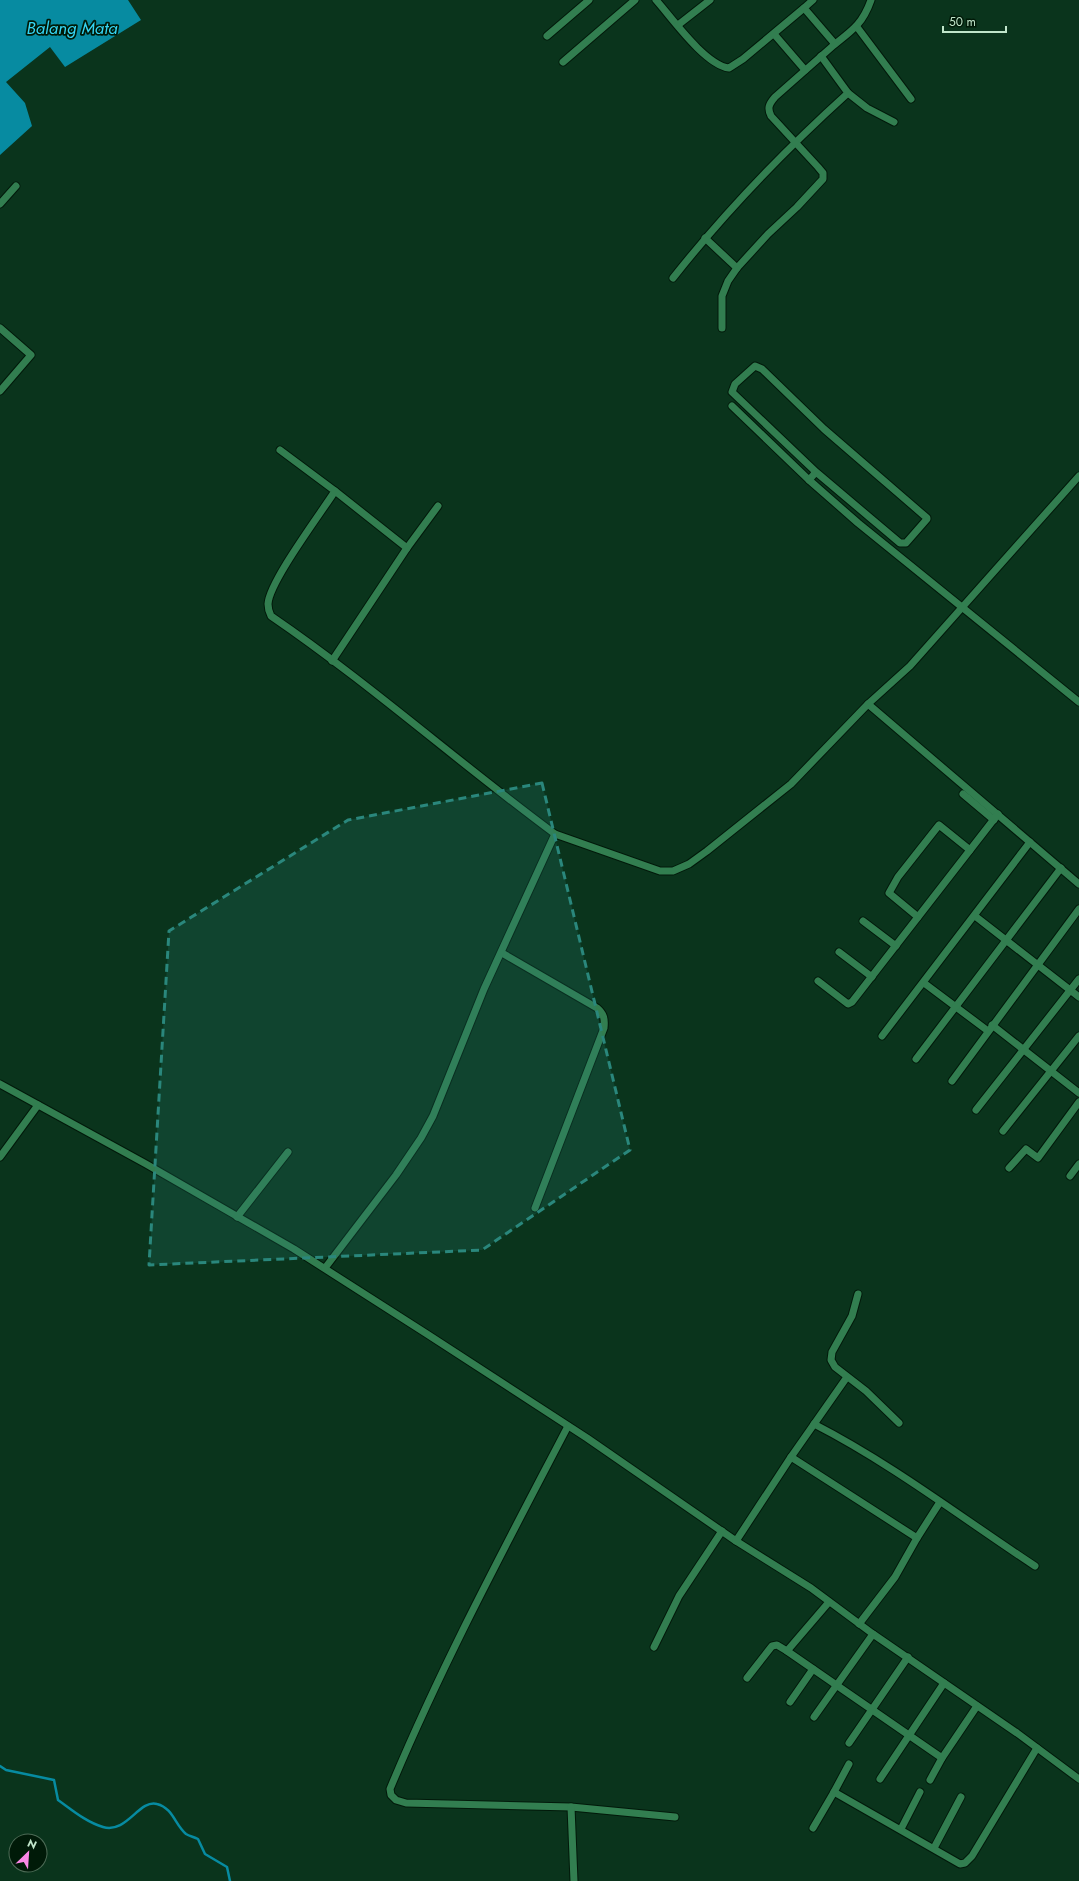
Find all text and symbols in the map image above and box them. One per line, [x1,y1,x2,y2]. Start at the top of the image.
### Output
scale bar [943,8,1006,34]
text: 50 m [949,13,976,31]
water label: Balang Mata [26,16,118,40]
north arrow [8,1833,48,1873]
text: N [25,1835,40,1853]

